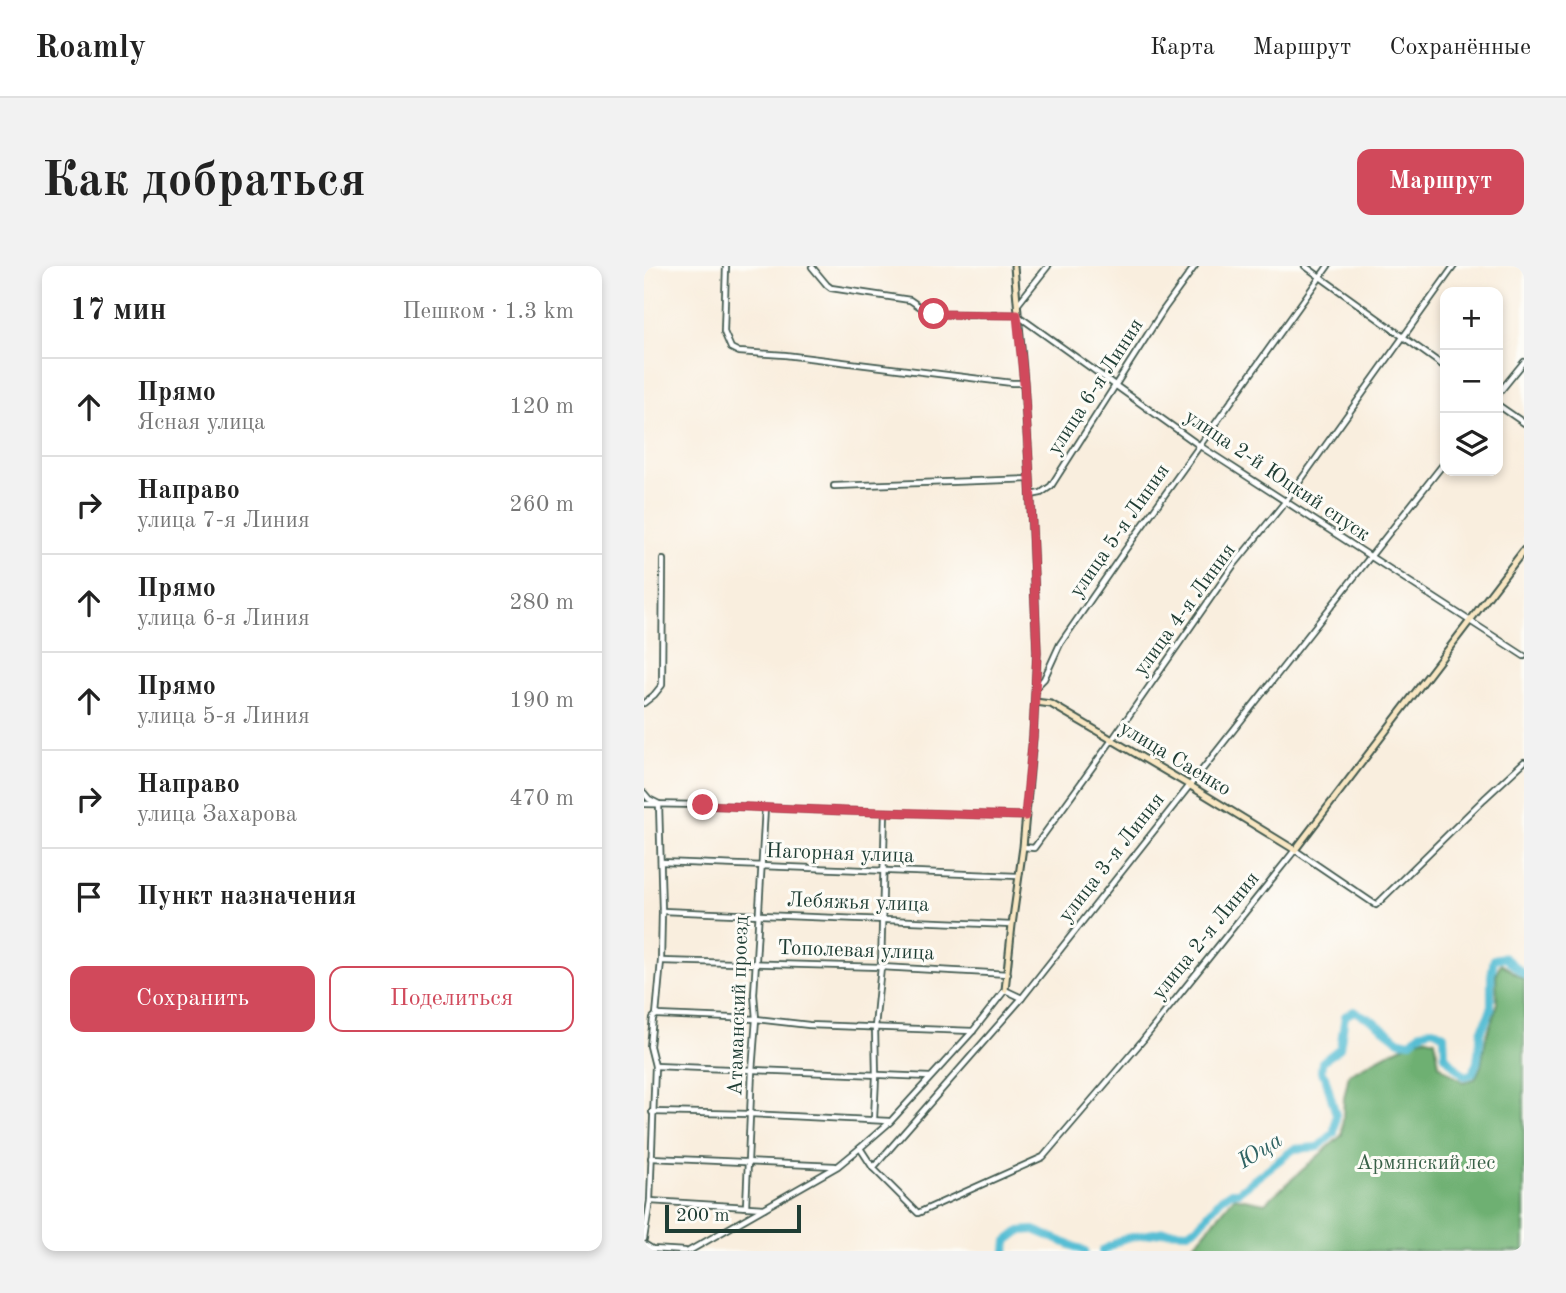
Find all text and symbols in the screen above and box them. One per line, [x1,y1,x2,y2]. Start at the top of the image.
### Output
text: Roamly [35,32,146,65]
text: Карта [1150,36,1215,60]
text: Маршрут [1253,36,1351,60]
text: Сохранённые [1389,36,1531,60]
button: Маршрут [1357,149,1524,215]
text: Как добраться [42,158,366,207]
map controls [1440,287,1503,476]
button: + [1440,287,1503,350]
text: 17 мин [70,296,167,326]
route start [918,298,949,329]
text: Пешком · 1.3 km [402,300,574,323]
street label: улица 6-я Линия [1044,315,1148,459]
button: − [1440,350,1503,413]
text: Прямо [137,380,216,406]
icon: ahead [70,388,108,426]
text: 120 m [509,395,574,418]
street label: улица 2-й Юцкий спуск [1180,406,1374,546]
text: Ясная улица [137,411,265,434]
button: layers [1440,413,1503,476]
street label: улица 5-я Линия [1066,460,1174,602]
text: Направо [137,478,240,504]
icon: right [70,486,108,524]
text: 260 m [509,493,574,516]
text: улица 7-я Линия [137,509,310,532]
street label: улица 4-я Линия [1130,540,1240,680]
text: Прямо [137,576,216,602]
icon: ahead [70,584,108,622]
text: 280 m [509,591,574,614]
text: улица 6-я Линия [137,607,310,630]
text: Прямо [137,674,216,700]
icon: ahead [70,682,108,720]
text: 190 m [509,689,574,712]
text: улица 5-я Линия [137,705,310,728]
street label: улица Саенко [1116,718,1234,800]
text: Направо [137,772,240,798]
icon: right [70,780,108,818]
text: 470 m [509,787,574,810]
route end [687,789,718,820]
street label: улица 3-я Линия [1055,789,1169,927]
text: улица Захарова [137,803,297,826]
street label: Нагорная улица [765,841,915,867]
street label: улица 2-я Линия [1148,868,1264,1004]
icon: arrive [70,878,108,916]
text: Пункт назначения [137,884,356,910]
street label: Лебяжья улица [786,890,930,916]
street label: Атаманский проезд [725,915,753,1096]
street label: Тополевая улица [777,938,935,964]
button: Сохранить [70,966,315,1032]
button: Поделиться [329,966,574,1032]
water label: Юца [1233,1128,1287,1175]
park label: Армянский лес [1356,1153,1496,1174]
scale bar [665,1202,802,1234]
text: 200 m [676,1207,729,1226]

